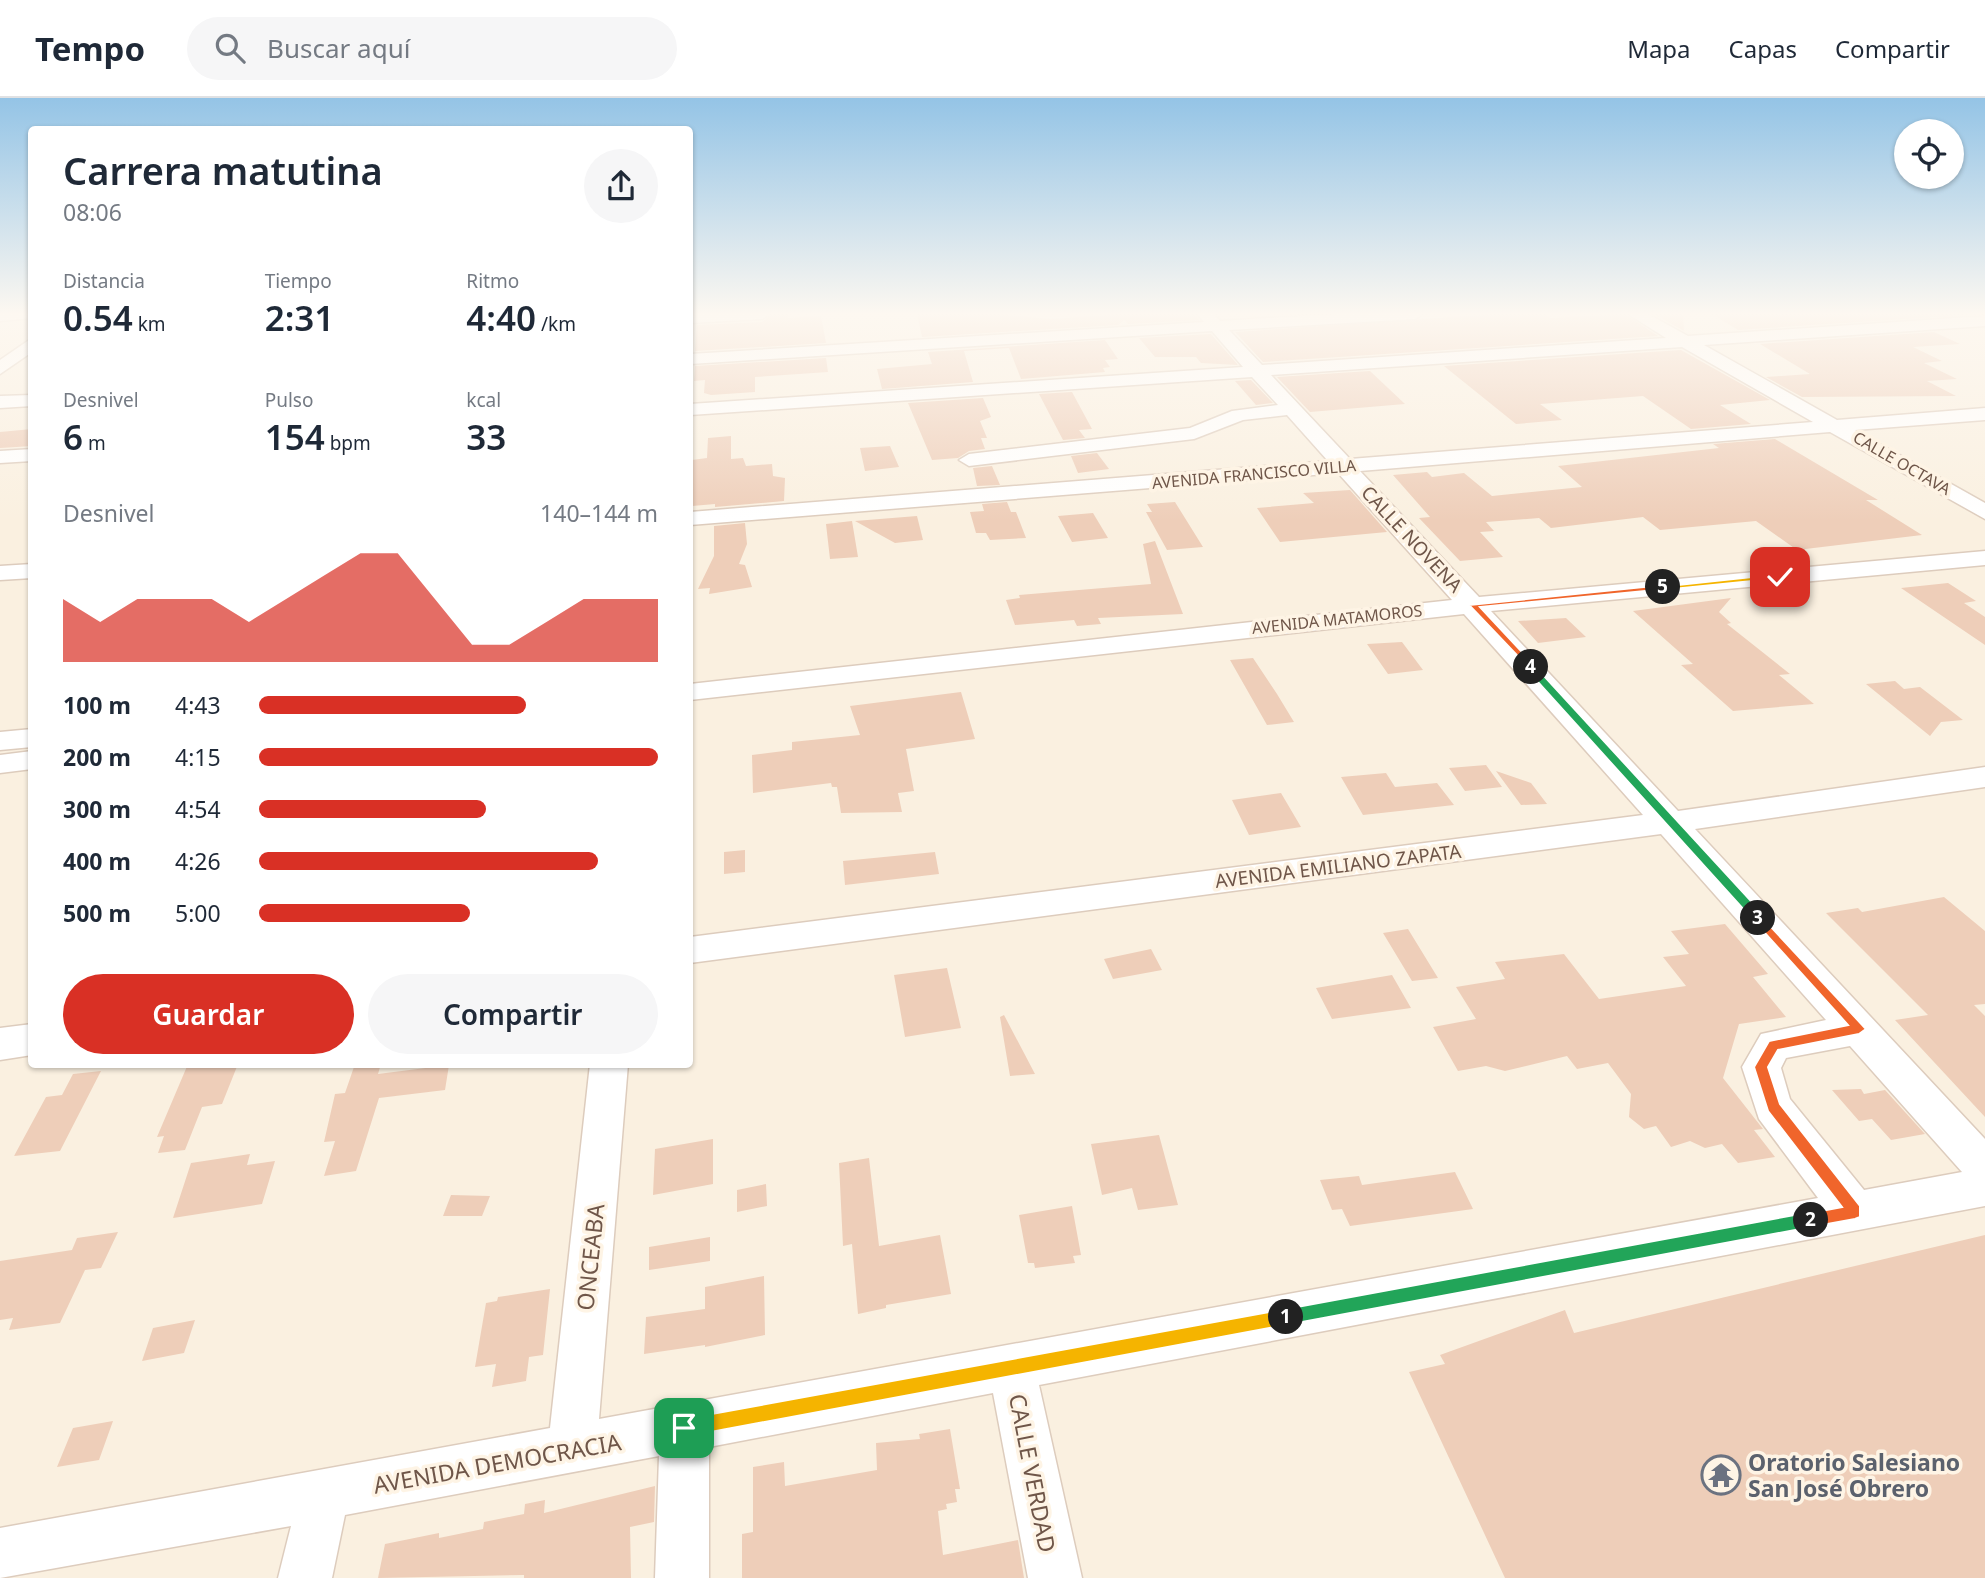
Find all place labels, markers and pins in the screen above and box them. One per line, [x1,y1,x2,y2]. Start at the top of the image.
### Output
pin [1750,547,1810,607]
pin: 5 [1646,570,1680,604]
pin: 4 [1514,650,1548,684]
pin: 3 [1740,900,1776,936]
pin: 2 [1794,1202,1828,1238]
pin: 1 [1268,1300,1304,1334]
pin [654,1398,714,1458]
place label: Oratorio Salesiano San José Obrero [1748,1446,1960,1504]
temple icon: Oratorio Salesiano San José Obrero [1700,1454,1742,1496]

